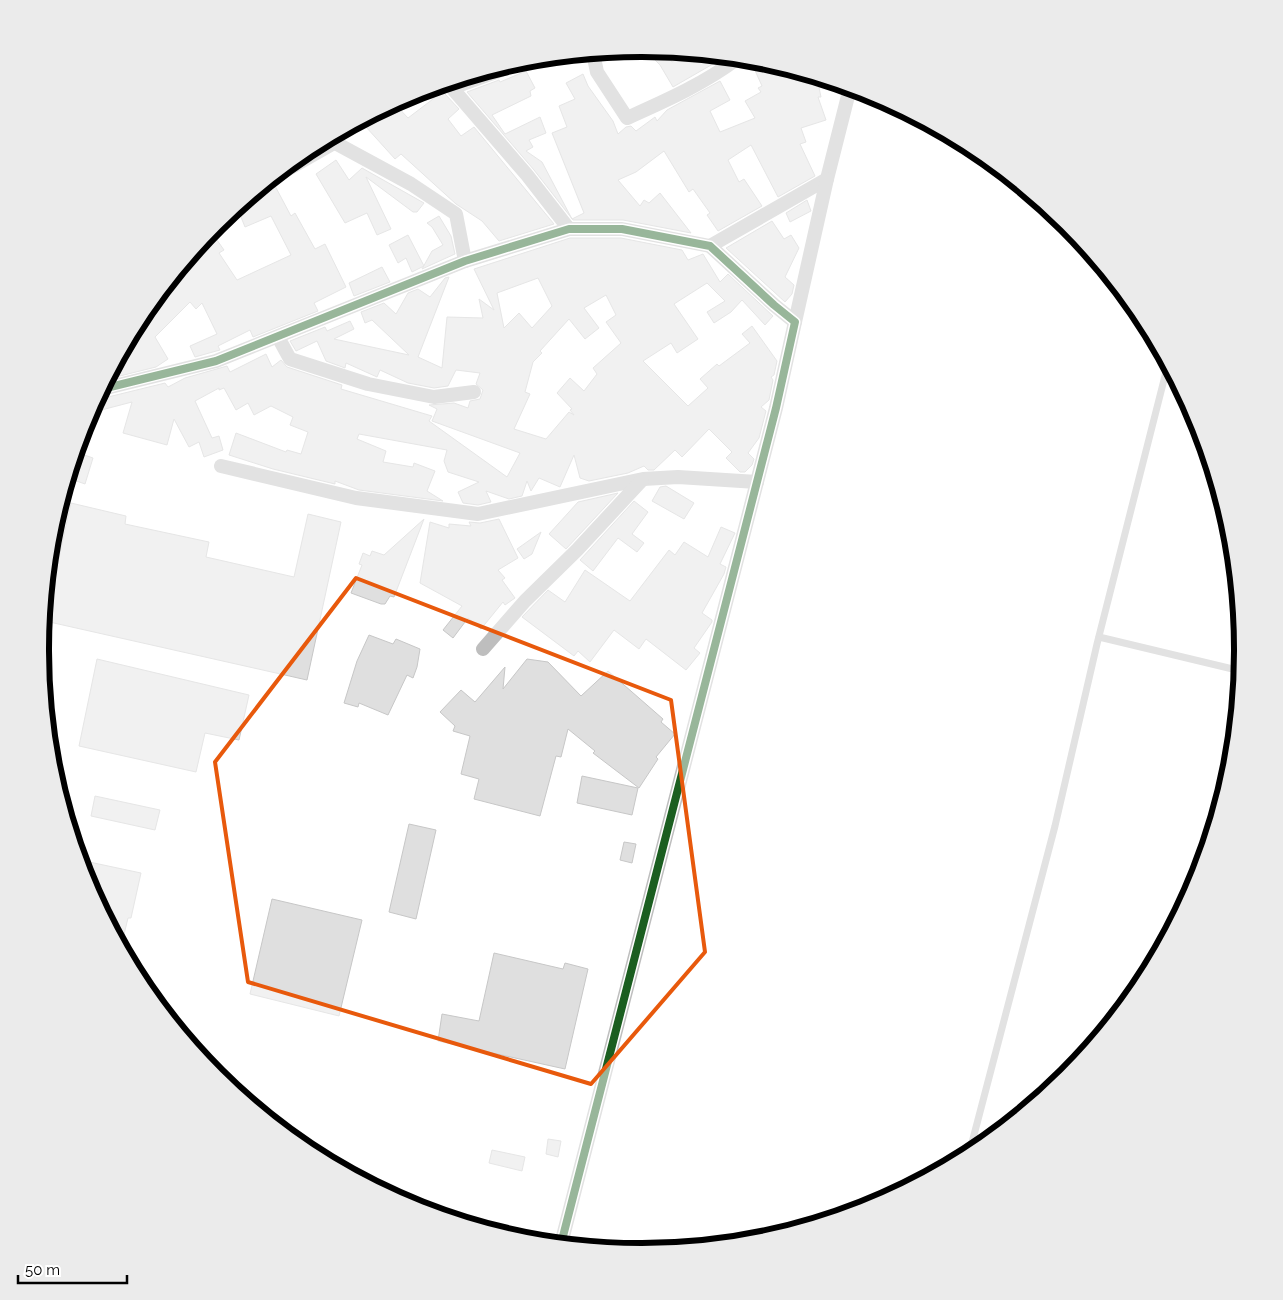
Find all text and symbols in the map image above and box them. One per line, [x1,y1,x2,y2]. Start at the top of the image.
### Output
scale bar [18,1252,126,1284]
text: 50 m [25,1261,60,1279]

